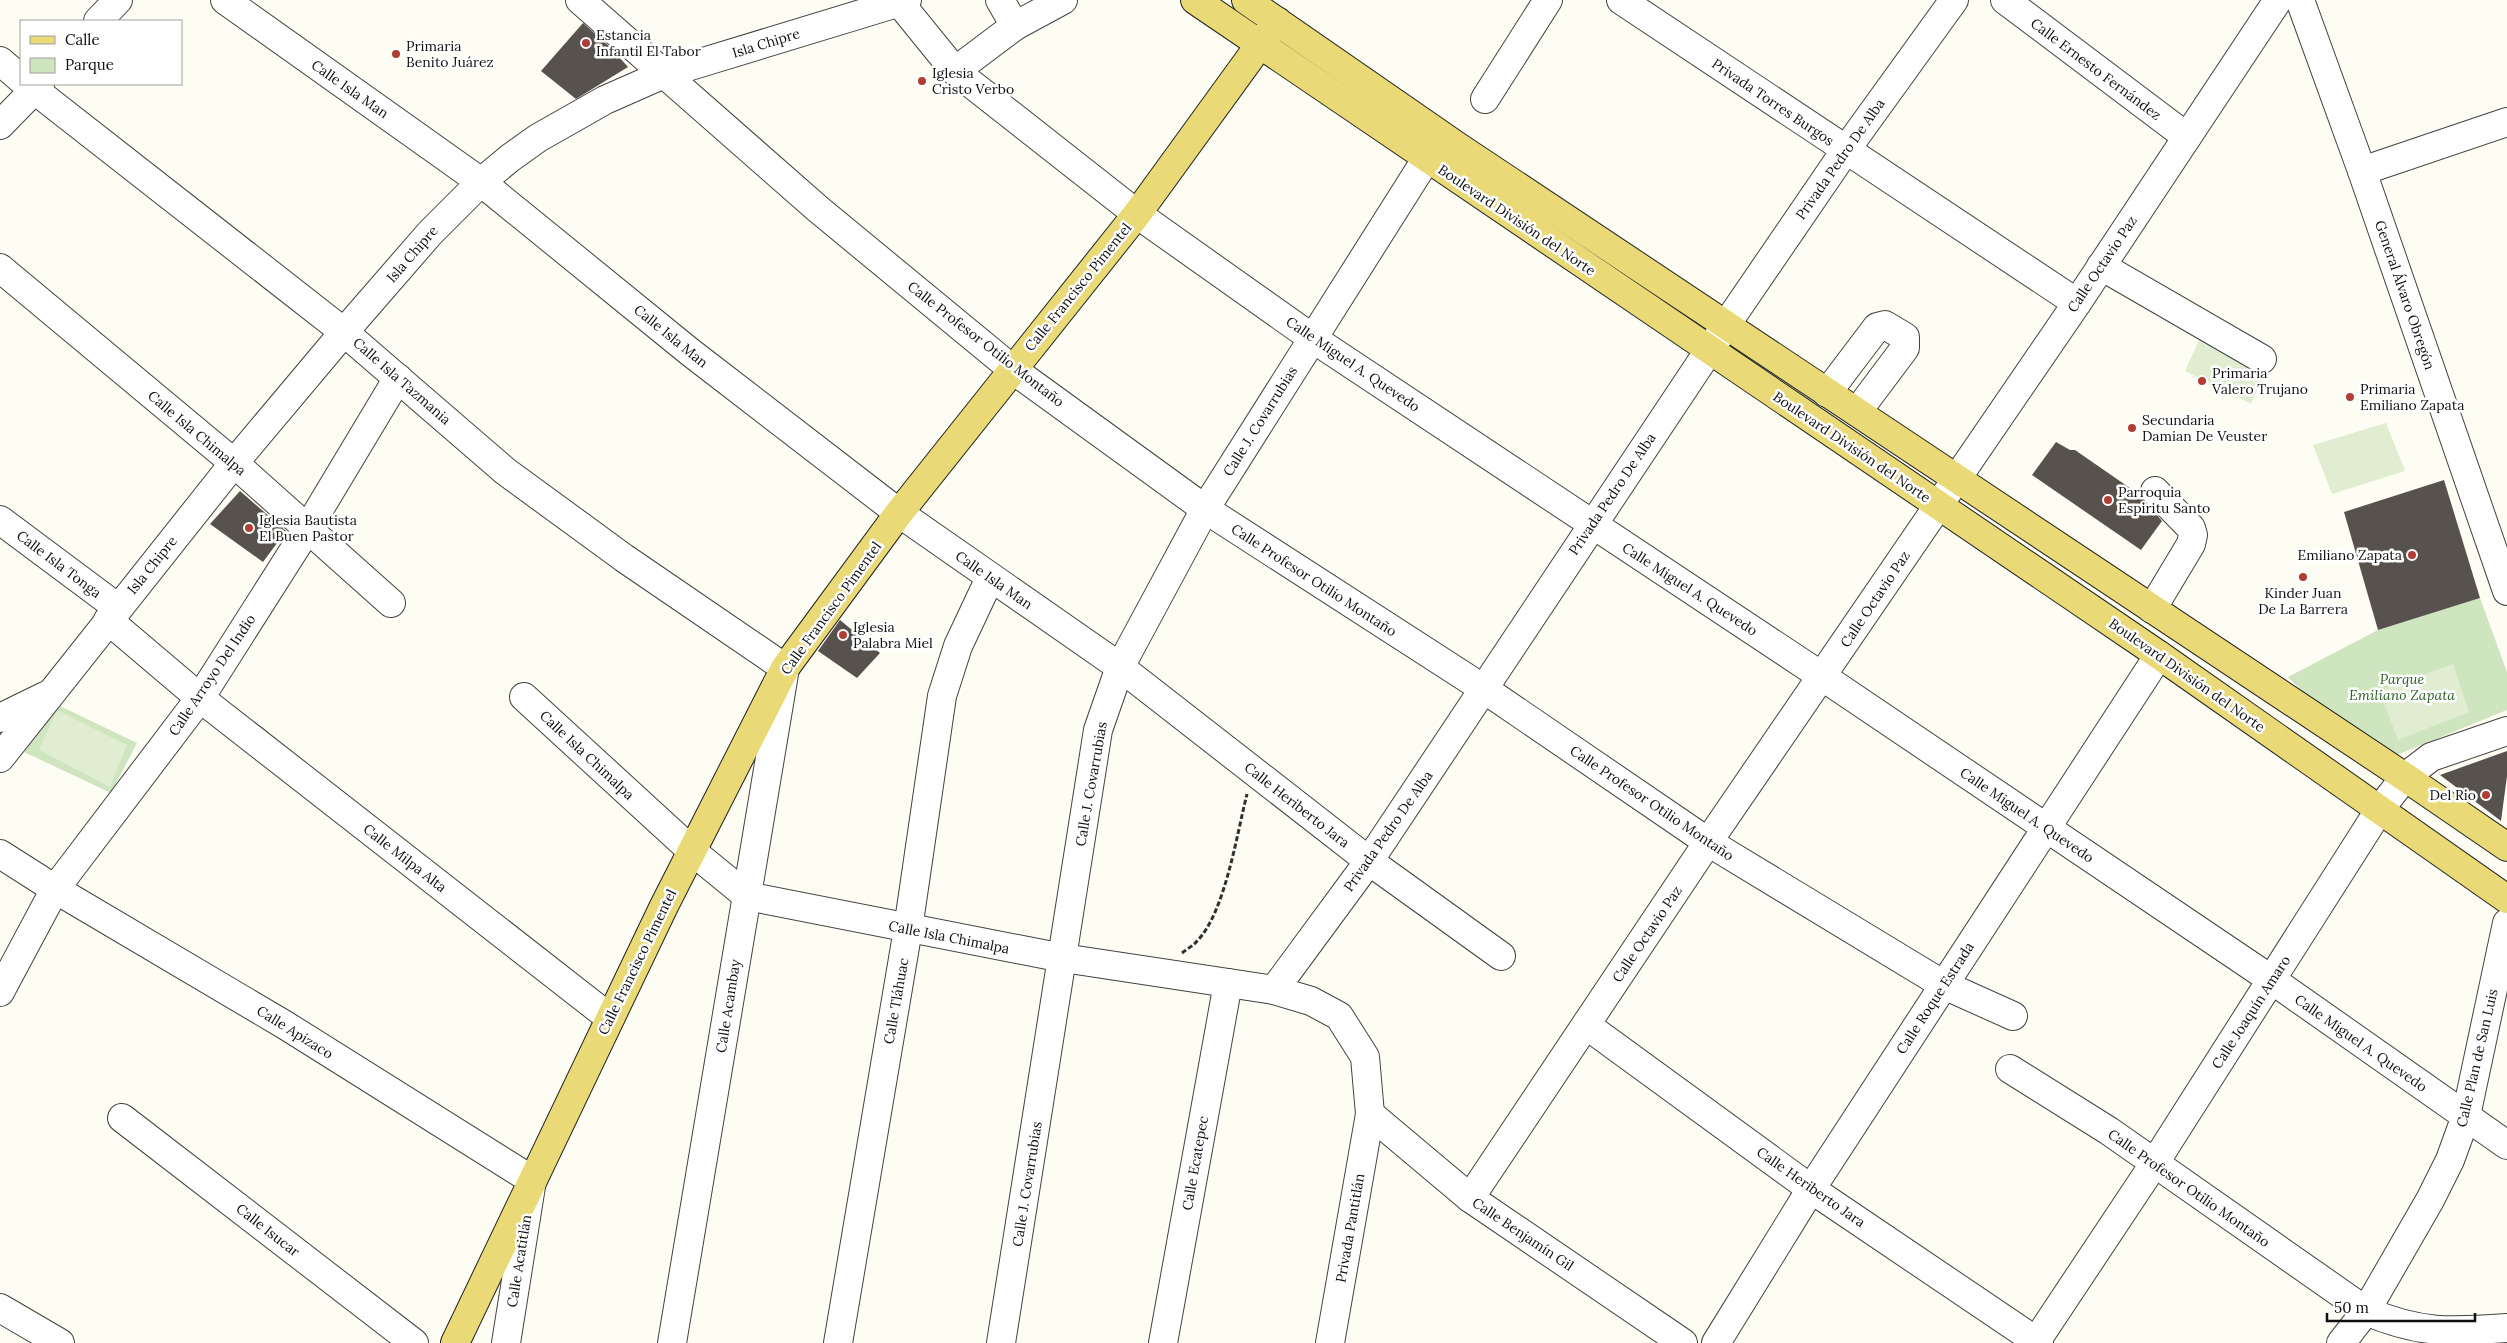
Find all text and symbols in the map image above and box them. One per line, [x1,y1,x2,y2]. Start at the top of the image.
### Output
street label: Calle Ernesto Fernández [2027,14,2165,124]
legend [20,20,182,85]
street label: Isla Chipre [730,24,802,62]
place label: Estancia Infantil El Tabor [596,26,701,60]
text: Calle [65,30,100,49]
place label: Primaria Benito Juárez [406,37,494,71]
marker: Estancia Infantil El Tabor [580,37,592,49]
marker: Primaria Benito Juárez [390,48,402,60]
street label: Privada Torres Burgos [1708,54,1838,150]
text: Parque [65,55,114,74]
street label: Calle Isla Man [308,56,393,123]
place label: Iglesia Cristo Verbo [932,64,1014,98]
marker: Iglesia Cristo Verbo [916,75,928,87]
street label: Privada Pedro De Alba [1791,95,1889,223]
street label: Boulevard División del Norte [1435,160,1600,280]
street label: Calle Octavio Paz [2063,212,2141,316]
street label: General Álvaro Obregón [2371,218,2439,372]
street label: Calle Francisco Pimentel [1021,219,1135,355]
street label: Isla Chipre [382,221,442,286]
street label: Calle Profesor Otilio Montaño [904,277,1068,411]
street label: Calle Isla Man [630,301,712,372]
street label: Calle Miguel A. Quevedo [1283,312,1423,416]
street label: Calle Isla Tazmania [349,334,455,428]
street label: Calle J. Covarrubias [1219,363,1301,479]
place label: Primaria Valero Trujano [2211,364,2308,398]
marker: Primaria Valero Trujano [2196,375,2208,387]
place label: Primaria Emiliano Zapata [2360,380,2464,414]
street label: Calle Isla Chimalpa [144,387,250,479]
street label: Boulevard División del Norte [1770,387,1935,507]
marker: Primaria Emiliano Zapata [2344,391,2356,403]
place label: Secundaria Damian De Veuster [2142,411,2267,445]
marker: Secundaria Damian De Veuster [2126,422,2138,434]
street label: Privada Pedro De Alba [1564,429,1660,559]
place label: Parroquia Espiritu Santo [2118,483,2210,517]
marker: Parroquia Espiritu Santo [2102,494,2114,506]
place label: Iglesia Bautista El Buen Pastor [259,511,357,545]
street label: Calle Profesor Otilio Montaño [1228,520,1400,640]
marker: Iglesia Bautista El Buen Pastor [243,522,255,534]
street label: Calle Isla Tonga [13,526,105,602]
street label: Isla Chipre [123,532,181,598]
street label: Calle Francisco Pimentel [777,538,885,678]
street label: Calle Miguel A. Quevedo [1619,538,1761,640]
place label: Emiliano Zapata [2298,546,2402,564]
street label: Calle Isla Man [952,547,1037,614]
street label: Calle Octavio Paz [1836,547,1914,651]
marker: Emiliano Zapata [2406,549,2418,561]
marker: Kinder Juan De La Barrera [2297,571,2309,583]
place label: Kinder Juan De La Barrera [2258,584,2348,618]
street label: Calle Arroyo Del Indio [165,611,259,739]
street label: Boulevard División del Norte [2106,614,2269,736]
place label: Iglesia Palabra Miel [853,618,933,652]
marker: Iglesia Palabra Miel [837,629,849,641]
park label: Parque Emiliano Zapata [2349,670,2455,704]
street label: Calle Isla Chimalpa [536,707,638,803]
street label: Calle J. Covarrubias [1071,720,1111,848]
street label: Calle Profesor Otilio Montaño [1567,741,1737,865]
street label: Calle Heriberto Jara [1241,758,1353,852]
street label: Calle Miguel A. Quevedo [1957,763,2097,867]
street label: Privada Pedro De Alba [1339,767,1437,895]
place label: Del Rio [2430,786,2476,804]
marker: Del Rio [2480,789,2492,801]
street label: Calle Milpa Alta [360,820,450,896]
street label: Calle Octavio Paz [1608,882,1686,986]
street label: Calle Francisco Pimentel [594,886,680,1038]
street label: Calle Isla Chimalpa [887,916,1011,958]
street label: Calle Roque Estrada [1892,939,1978,1057]
street label: Calle Joaquín Amaro [2208,952,2294,1072]
street label: Calle Tláhuac [880,956,912,1046]
street label: Calle Acambay [712,957,744,1054]
street label: Calle Plan de San Luis [2452,987,2502,1129]
street label: Calle Miguel A. Quevedo [2291,990,2431,1096]
street label: Calle Apizaco [253,1001,337,1063]
street label: Calle Ecatepec [1178,1114,1212,1212]
street label: Calle J. Covarrubias [1008,1120,1046,1248]
street label: Calle Profesor Otilio Montaño [2104,1125,2274,1251]
street label: Calle Heriberto Jara [1753,1143,1869,1231]
street label: Privada Pantitlán [1332,1172,1369,1284]
street label: Calle Benjamín Gil [1469,1193,1577,1275]
street label: Calle Isucar [233,1200,303,1260]
street label: Calle Acatitlán [503,1213,535,1309]
scale bar [2327,1290,2474,1322]
text: 50 m [2334,1298,2369,1317]

